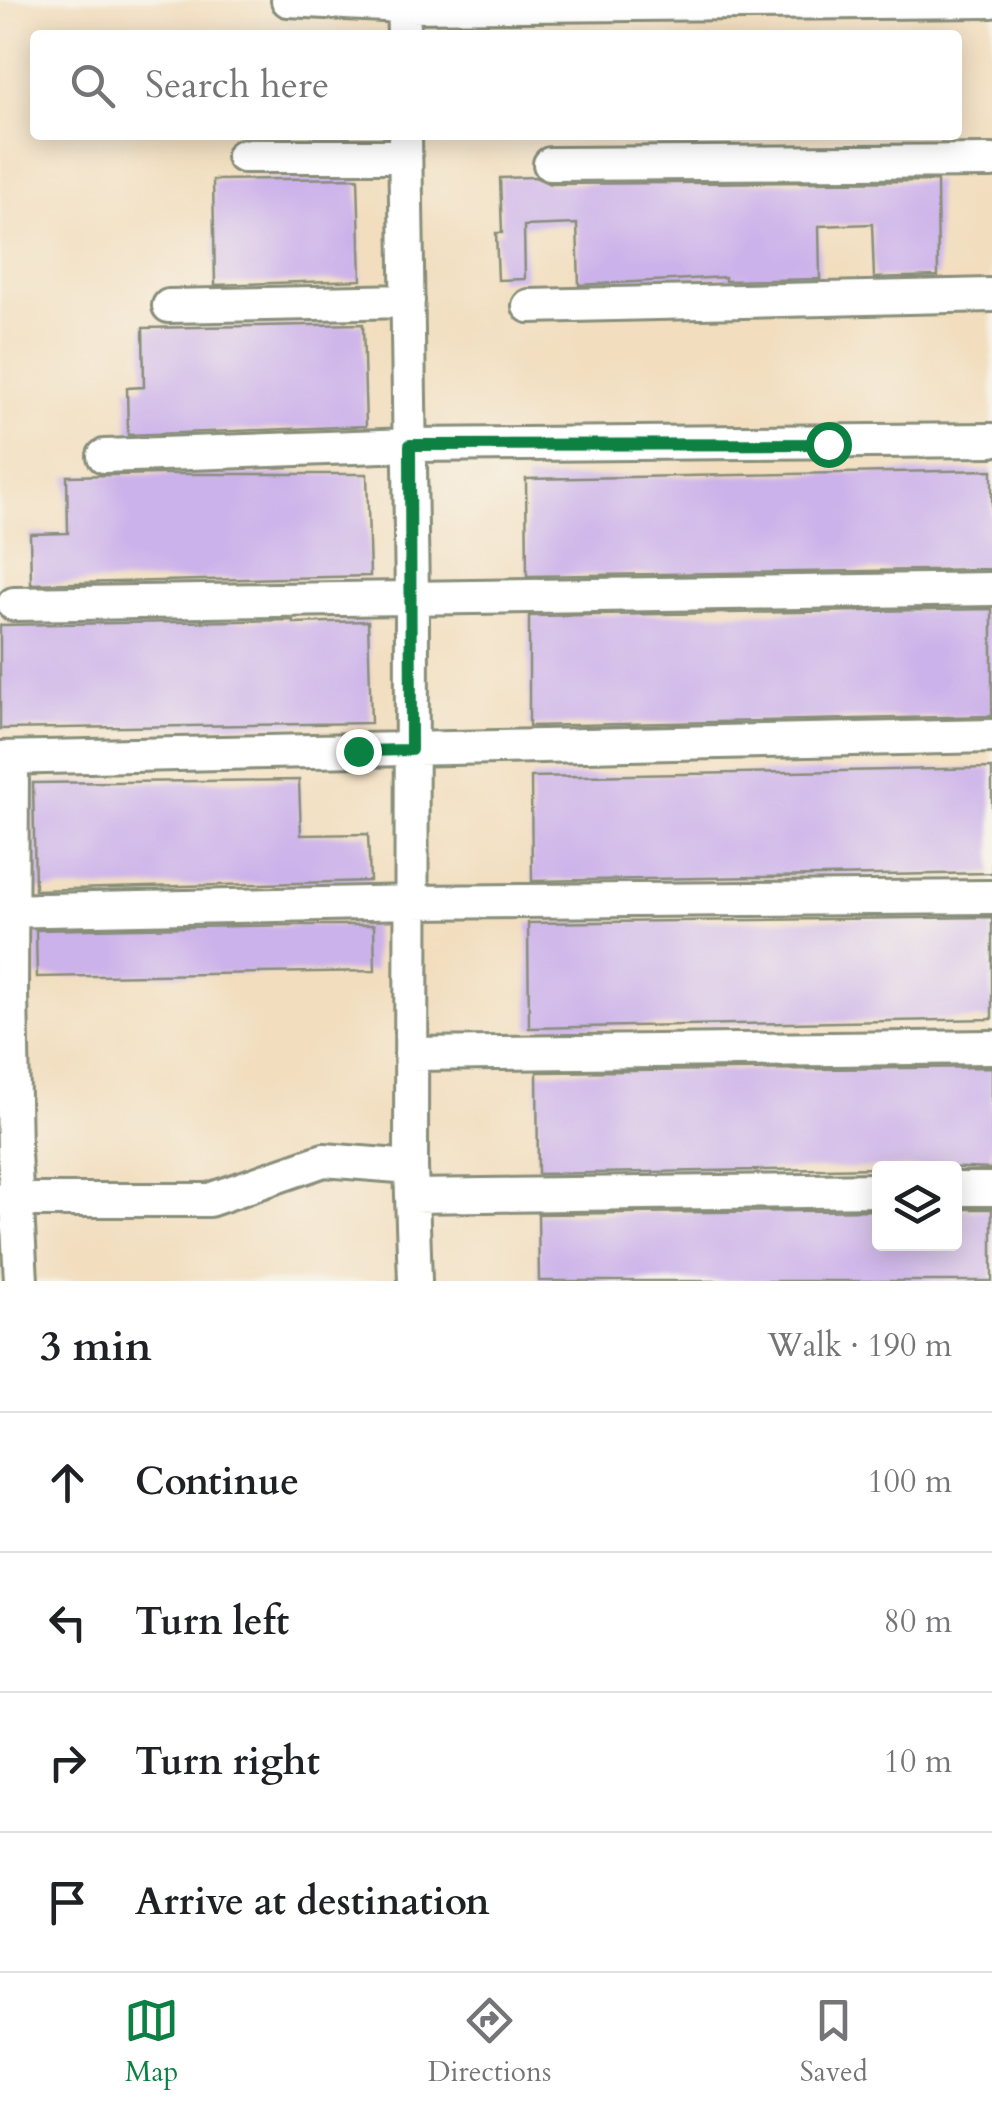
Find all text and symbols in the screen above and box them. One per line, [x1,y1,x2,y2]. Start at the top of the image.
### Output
search box [30,30,962,140]
icon: search [65,58,120,113]
text: Search here [145,59,329,111]
route start [806,422,852,468]
route end [336,729,382,775]
map controls [872,1161,962,1251]
button: layers [872,1161,962,1251]
text: 3 min [40,1318,152,1375]
text: Walk · 190 m [767,1324,952,1368]
icon: ahead [40,1455,95,1510]
text: Continue [135,1456,299,1508]
text: 100 m [867,1460,952,1504]
icon: left [40,1595,95,1650]
text: Turn left [135,1596,289,1648]
text: 80 m [884,1600,952,1644]
icon: right [40,1735,95,1790]
text: Turn right [135,1736,320,1788]
text: 10 m [884,1740,952,1784]
icon: arrive [40,1875,95,1930]
text: Arrive at destination [135,1876,490,1928]
tab: Map [124,1993,179,2091]
tab: Directions [428,1993,551,2091]
tab: Saved [800,1993,868,2091]

